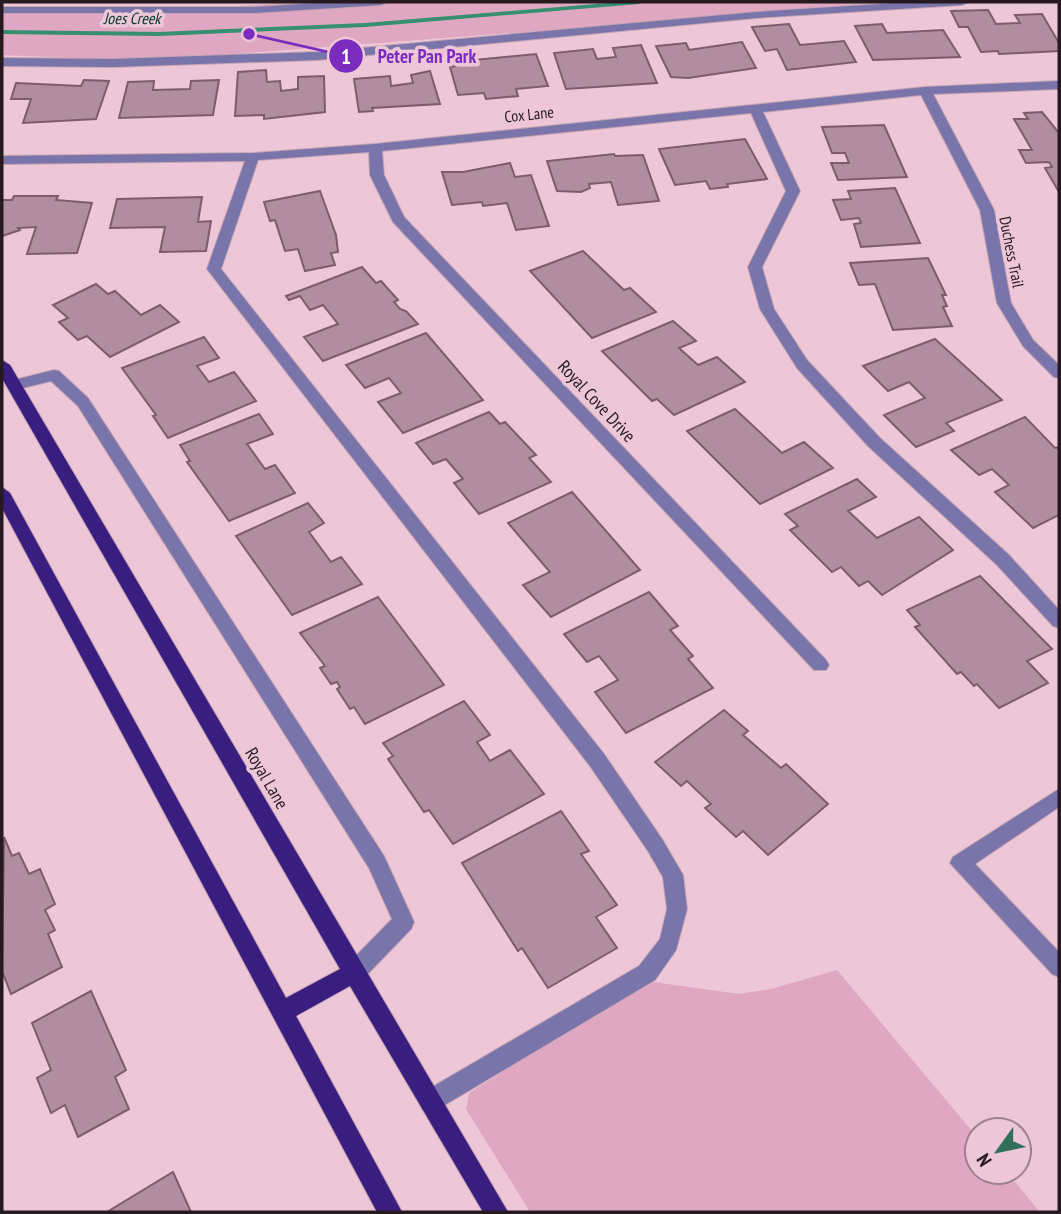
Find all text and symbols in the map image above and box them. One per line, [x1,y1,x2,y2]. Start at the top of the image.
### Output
water label: Joes Creek [103,8,162,28]
callout: Peter Pan Park [329,36,490,76]
text: 1 [341,43,351,70]
text: Peter Pan Park [378,44,476,68]
street label: Cox Lane [503,101,555,127]
street label: Duchess Trail [995,215,1029,290]
street label: Royal Cove Drive [553,355,641,447]
street label: Royal Lane [240,743,294,813]
north arrow [963,1116,1033,1186]
text: N [971,1149,997,1171]

